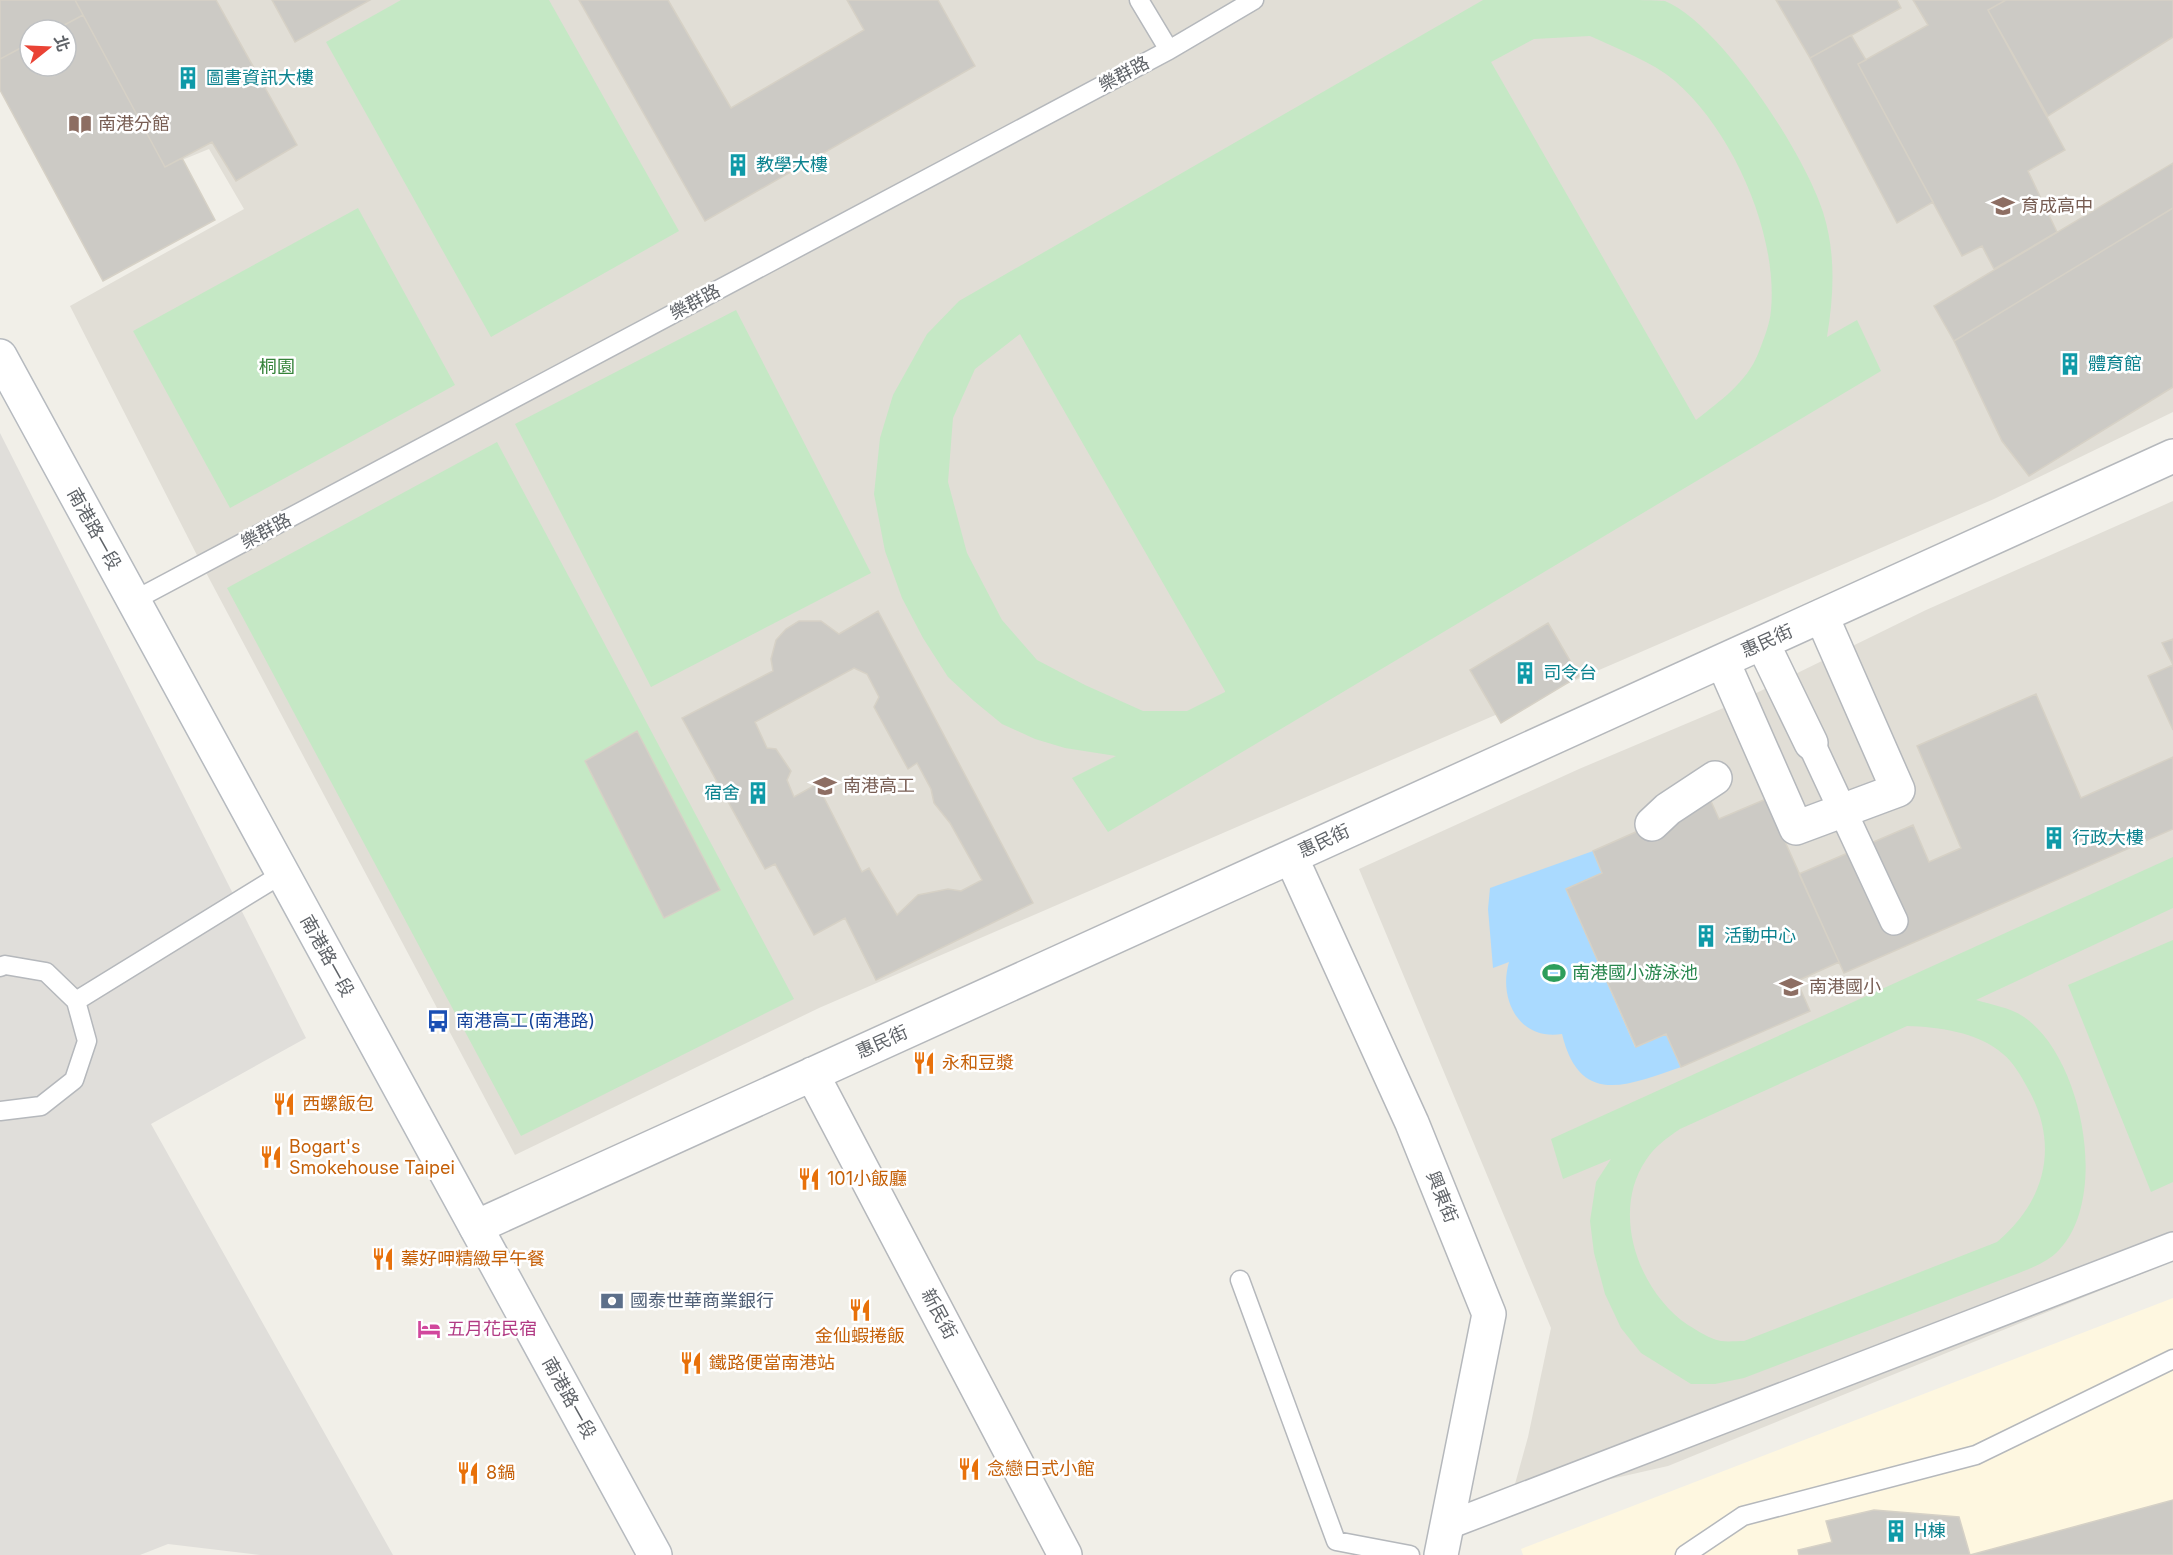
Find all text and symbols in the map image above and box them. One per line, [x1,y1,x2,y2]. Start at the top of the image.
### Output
north arrow [18,18,78,78]
text: 北 [50,33,74,54]
street label: 樂群路 [1095,52,1153,96]
building icon: 圖書資訊大樓 [175,65,201,91]
place label: 圖書資訊大樓 [206,67,314,88]
library icon: 南港分館 [67,111,93,137]
place label: 南港分館 [98,113,170,134]
building icon: 教學大樓 [725,152,751,178]
place label: 教學大樓 [756,154,828,175]
school or university icon: 育成高中 [1990,193,2016,219]
place label: 育成高中 [2021,195,2093,216]
street label: 樂群路 [666,280,724,324]
building icon: 體育館 [2057,351,2083,377]
place label: 體育館 [2088,353,2142,374]
park label: 桐園 [259,356,295,377]
street label: 南港路一段 [63,484,125,573]
street label: 樂群路 [237,509,295,553]
street label: 惠民街 [1738,620,1796,661]
building icon: 司令台 [1512,660,1538,686]
place label: 司令台 [1543,662,1597,683]
school or university icon: 南港高工 [812,773,838,799]
place label: 南港高工 [843,775,915,796]
building icon: 宿舍 [745,780,771,806]
place label: 宿舍 [704,782,740,803]
street label: 惠民街 [1295,820,1353,861]
building icon: 行政大樓 [2041,825,2067,851]
place label: 行政大樓 [2072,827,2144,848]
street label: 南港路一段 [296,911,358,1000]
building icon: 活動中心 [1693,923,1719,949]
place label: 活動中心 [1724,925,1796,946]
sports icon: 南港國小游泳池 [1541,960,1567,986]
place label: 南港國小游泳池 [1572,962,1698,983]
school or university icon: 南港國小 [1778,974,1804,1000]
place label: 南港國小 [1809,976,1881,997]
bus stop icon: 南港高工(南港路) [425,1008,451,1034]
place label: 南港高工(南港路) [456,1010,595,1031]
street label: 惠民街 [853,1021,911,1062]
restaurant icon: 永和豆漿 [911,1050,937,1076]
place label: 永和豆漿 [942,1052,1014,1073]
restaurant icon: 西螺飯包 [271,1091,297,1117]
place label: 西螺飯包 [302,1093,374,1114]
place label: Bogart's Smokehouse Taipei [289,1136,455,1178]
restaurant icon: Bogart's Smokehouse Taipei [258,1144,284,1170]
restaurant icon: 101小飯廳 [796,1166,822,1192]
place label: 101小飯廳 [827,1168,907,1189]
street label: 興東街 [1423,1168,1462,1226]
restaurant icon: 蓁好呷精緻早午餐 [370,1246,396,1272]
place label: 蓁好呷精緻早午餐 [401,1248,545,1269]
street label: 新民街 [917,1285,961,1343]
bank icon: 國泰世華商業銀行 [599,1288,625,1314]
place label: 國泰世華商業銀行 [630,1290,774,1311]
restaurant icon: 金仙蝦捲飯 [847,1297,873,1323]
hotel icon: 五月花民宿 [416,1316,442,1342]
place label: 五月花民宿 [447,1318,537,1339]
place label: 金仙蝦捲飯 [815,1325,905,1346]
restaurant icon: 鐵路便當南港站 [678,1350,704,1376]
place label: 鐵路便當南港站 [709,1352,835,1373]
street label: 南港路一段 [538,1353,600,1442]
restaurant icon: 念戀日式小館 [956,1456,982,1482]
place label: 念戀日式小館 [987,1458,1095,1479]
restaurant icon: 8鍋 [455,1460,481,1486]
place label: 8鍋 [486,1462,515,1483]
building icon: H棟 [1883,1518,1909,1544]
place label: H棟 [1914,1520,1945,1541]

